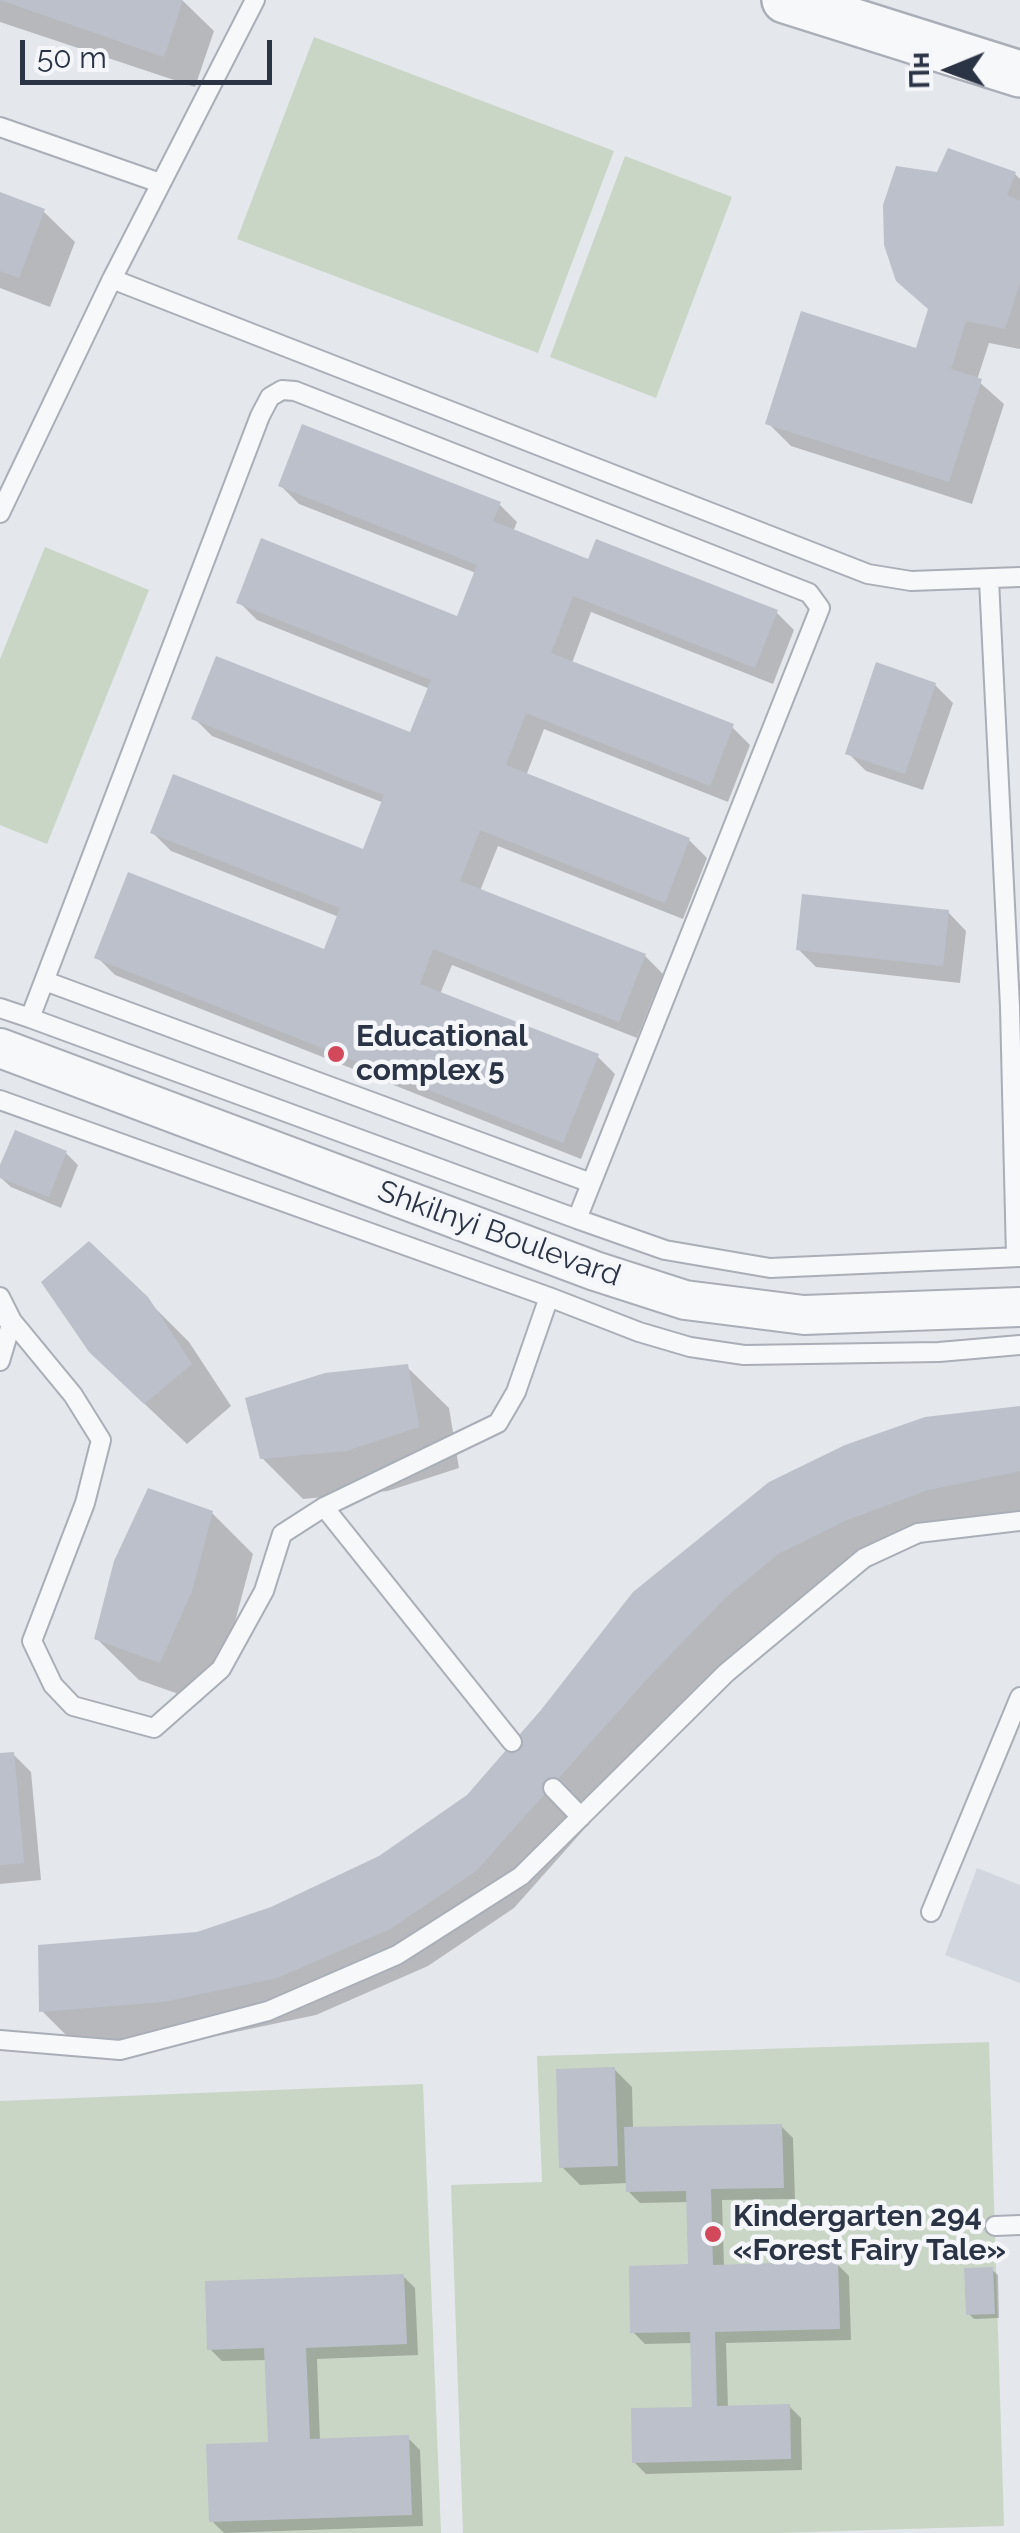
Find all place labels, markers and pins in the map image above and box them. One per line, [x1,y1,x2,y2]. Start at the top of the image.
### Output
place label: Educational complex 5 [356,1019,528,1090]
marker: Educational complex 5 [325,1043,347,1065]
place label: Kindergarten 294 «Forest Fairy Tale» [733,2199,1006,2270]
marker: Kindergarten 294 «Forest Fairy Tale» [702,2223,724,2245]

